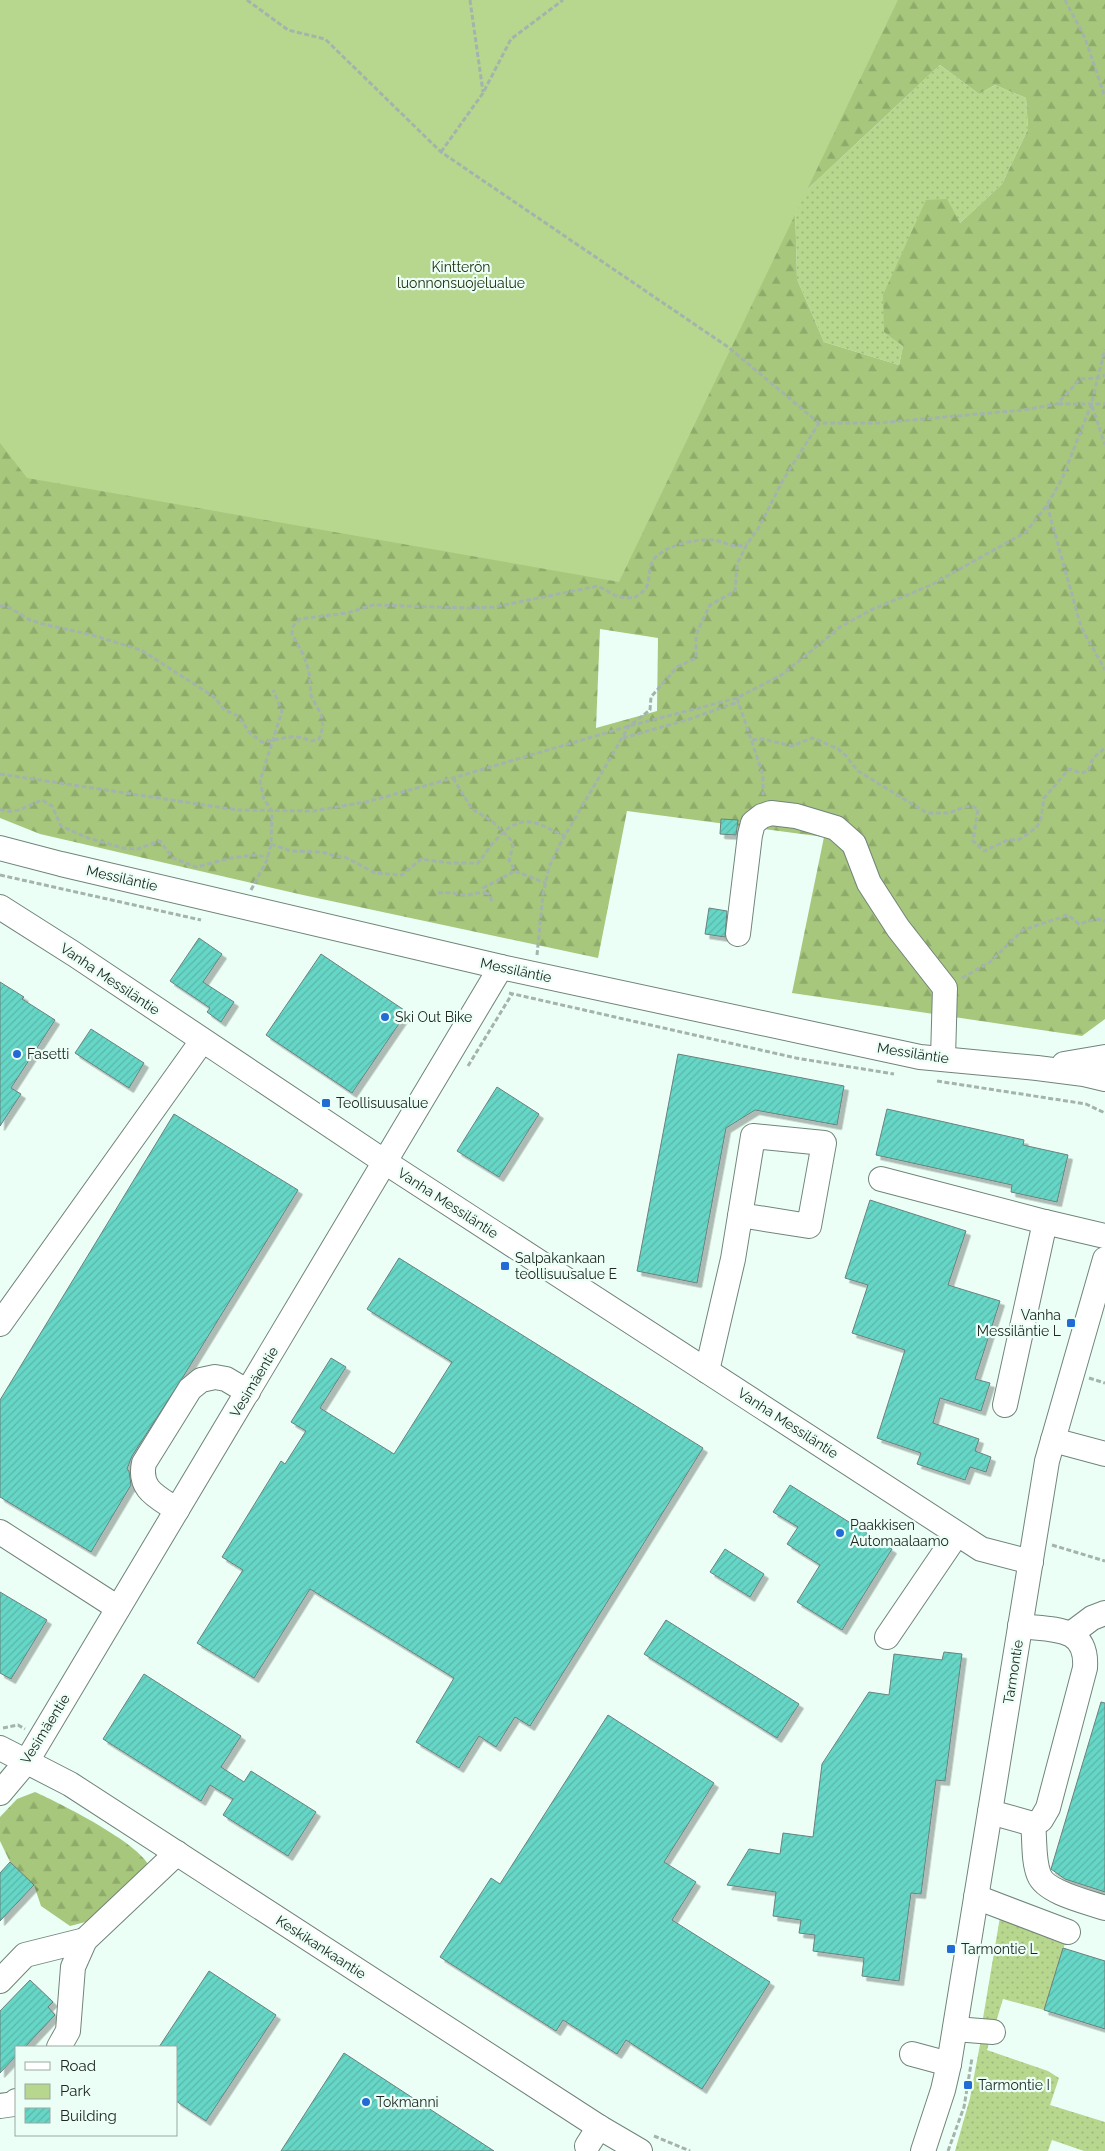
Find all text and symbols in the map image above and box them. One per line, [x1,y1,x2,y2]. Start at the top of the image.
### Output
park label: Kintterön luonnonsuojelualue [397,259,525,291]
street label: Messiläntie [85,862,159,894]
street label: Vanha Messiläntie [57,940,163,1018]
street label: Messiläntie [479,955,553,985]
place label: Ski Out Bike [395,1009,472,1025]
marker: Ski Out Bike [379,1011,391,1023]
street label: Messiläntie [876,1039,950,1067]
place label: Fasetti [27,1046,69,1062]
marker: Fasetti [11,1048,23,1060]
place label: Teollisuusalue [336,1095,428,1111]
marker: Teollisuusalue [320,1097,332,1109]
street label: Vanha Messiläntie [395,1165,501,1241]
place label: Salpakankaan teollisuusalue E [515,1250,617,1282]
marker: Salpakankaan teollisuusalue E [499,1260,511,1272]
place label: Vanha Messiläntie L [977,1307,1061,1339]
marker: Vanha Messiläntie L [1065,1317,1077,1329]
street label: Vesimäentie [227,1344,281,1420]
street label: Vanha Messiläntie [735,1385,841,1461]
place label: Paakkisen Automaalaamo [850,1517,949,1549]
marker: Paakkisen Automaalaamo [834,1527,846,1539]
street label: Tarmontie [1000,1639,1026,1705]
street label: Vesimäentie [17,1691,73,1767]
street label: Keskikankaantie [273,1912,369,1982]
place label: Tarmontie L [961,1941,1038,1957]
marker: Tarmontie L [945,1943,957,1955]
legend [15,2046,178,2136]
text: Road [60,2057,96,2075]
place label: Tarmontie I [978,2077,1050,2093]
marker: Tarmontie I [962,2079,974,2091]
text: Park [60,2082,91,2100]
place label: Tokmanni [376,2094,439,2110]
marker: Tokmanni [360,2096,372,2108]
text: Building [60,2107,117,2125]

